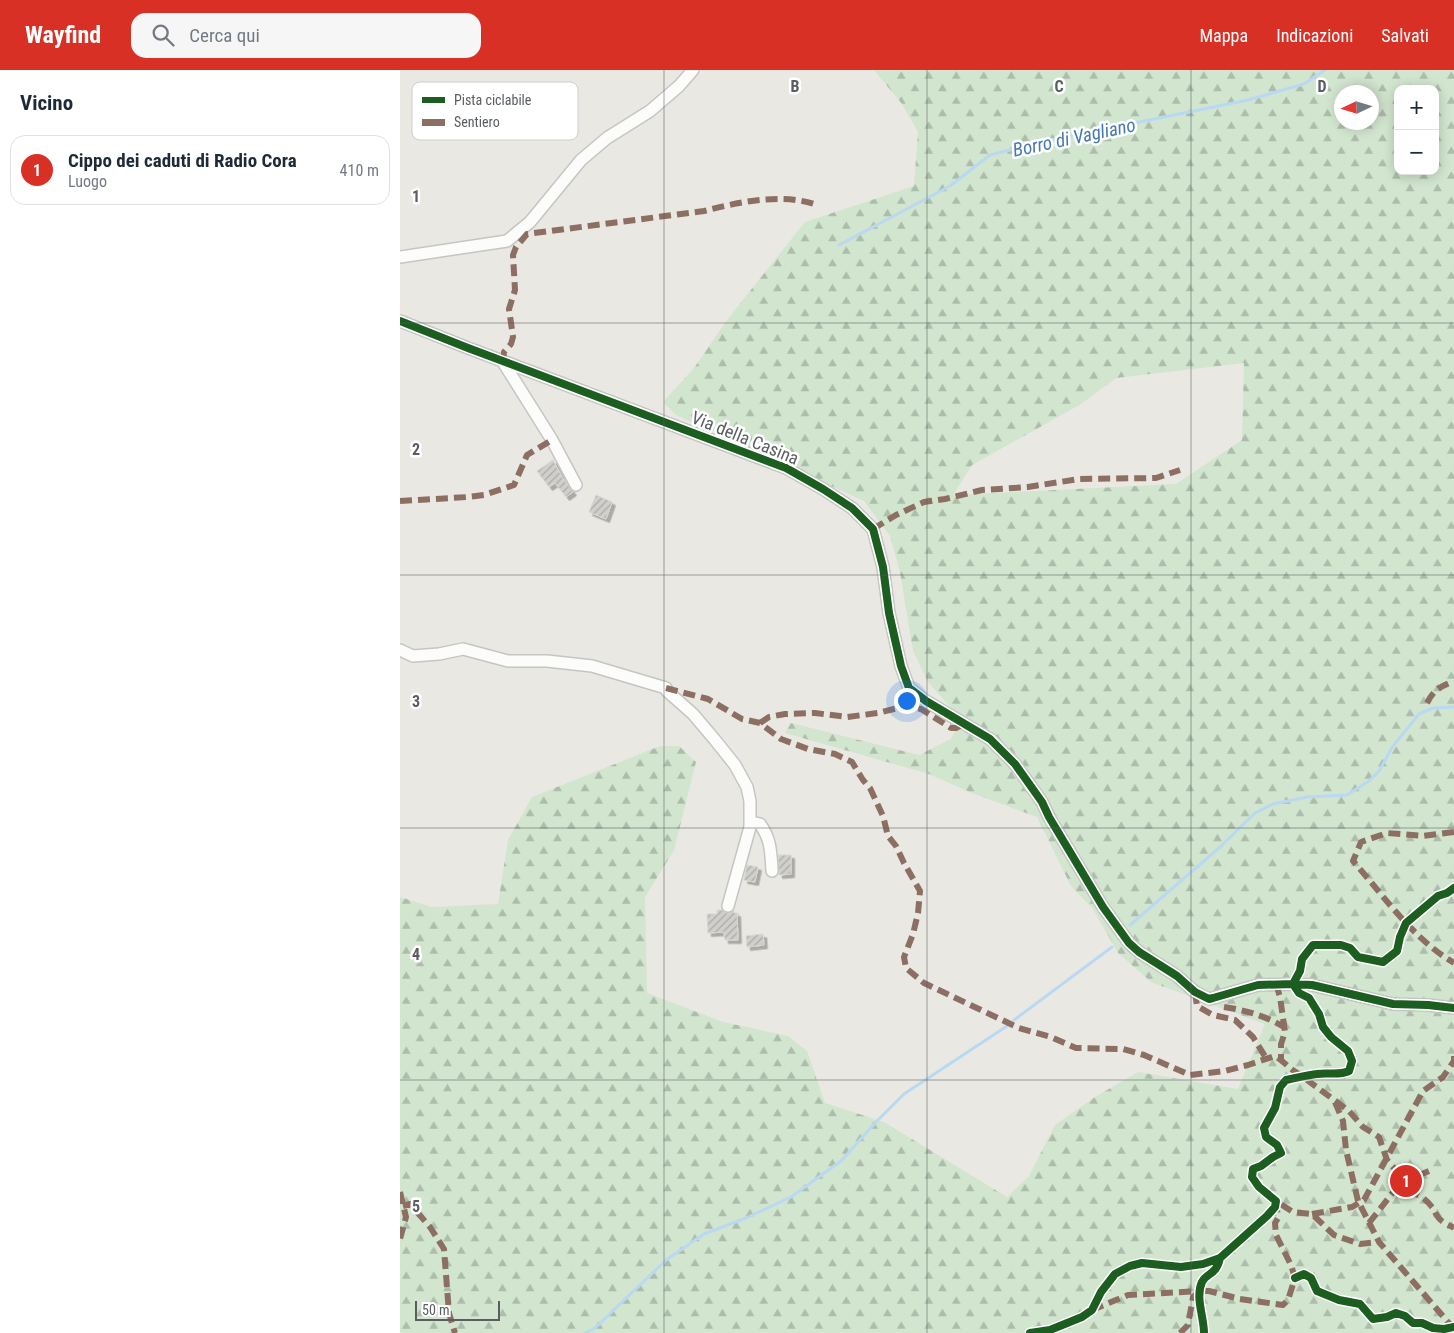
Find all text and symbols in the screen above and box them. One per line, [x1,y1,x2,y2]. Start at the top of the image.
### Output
search box [131,13,481,58]
text: Wayfind [25,21,101,49]
icon: search [149,21,177,49]
text: Cerca qui [189,24,260,47]
text: Mappa [1200,25,1248,46]
text: Indicazioni [1276,25,1353,46]
text: Salvati [1381,25,1429,46]
text: B [791,77,800,96]
text: C [1054,77,1064,96]
text: D [1317,77,1327,96]
legend [412,82,578,140]
north arrow [1334,85,1379,130]
map controls [1394,85,1439,175]
button: + [1394,85,1439,130]
text: Vicino [20,91,73,115]
text: Pista ciclabile [454,92,532,108]
water label: Borro di Vagliano [1011,113,1138,162]
text: Sentiero [454,114,500,130]
button: − [1394,130,1439,175]
text: Cippo dei caduti di Radio Cora [68,149,297,172]
text: 1 [33,161,41,180]
text: 410 m [340,161,379,180]
text: Luogo [68,172,107,191]
text: 1 [412,187,420,206]
street label: Via della Casina [688,406,802,469]
text: 2 [412,440,420,459]
your location [894,688,920,714]
text: 3 [412,692,420,711]
text: 4 [412,945,420,964]
pin: 1 [1390,1162,1422,1200]
text: 5 [412,1197,420,1216]
scale bar [415,1298,500,1321]
text: 50 m [422,1302,450,1318]

